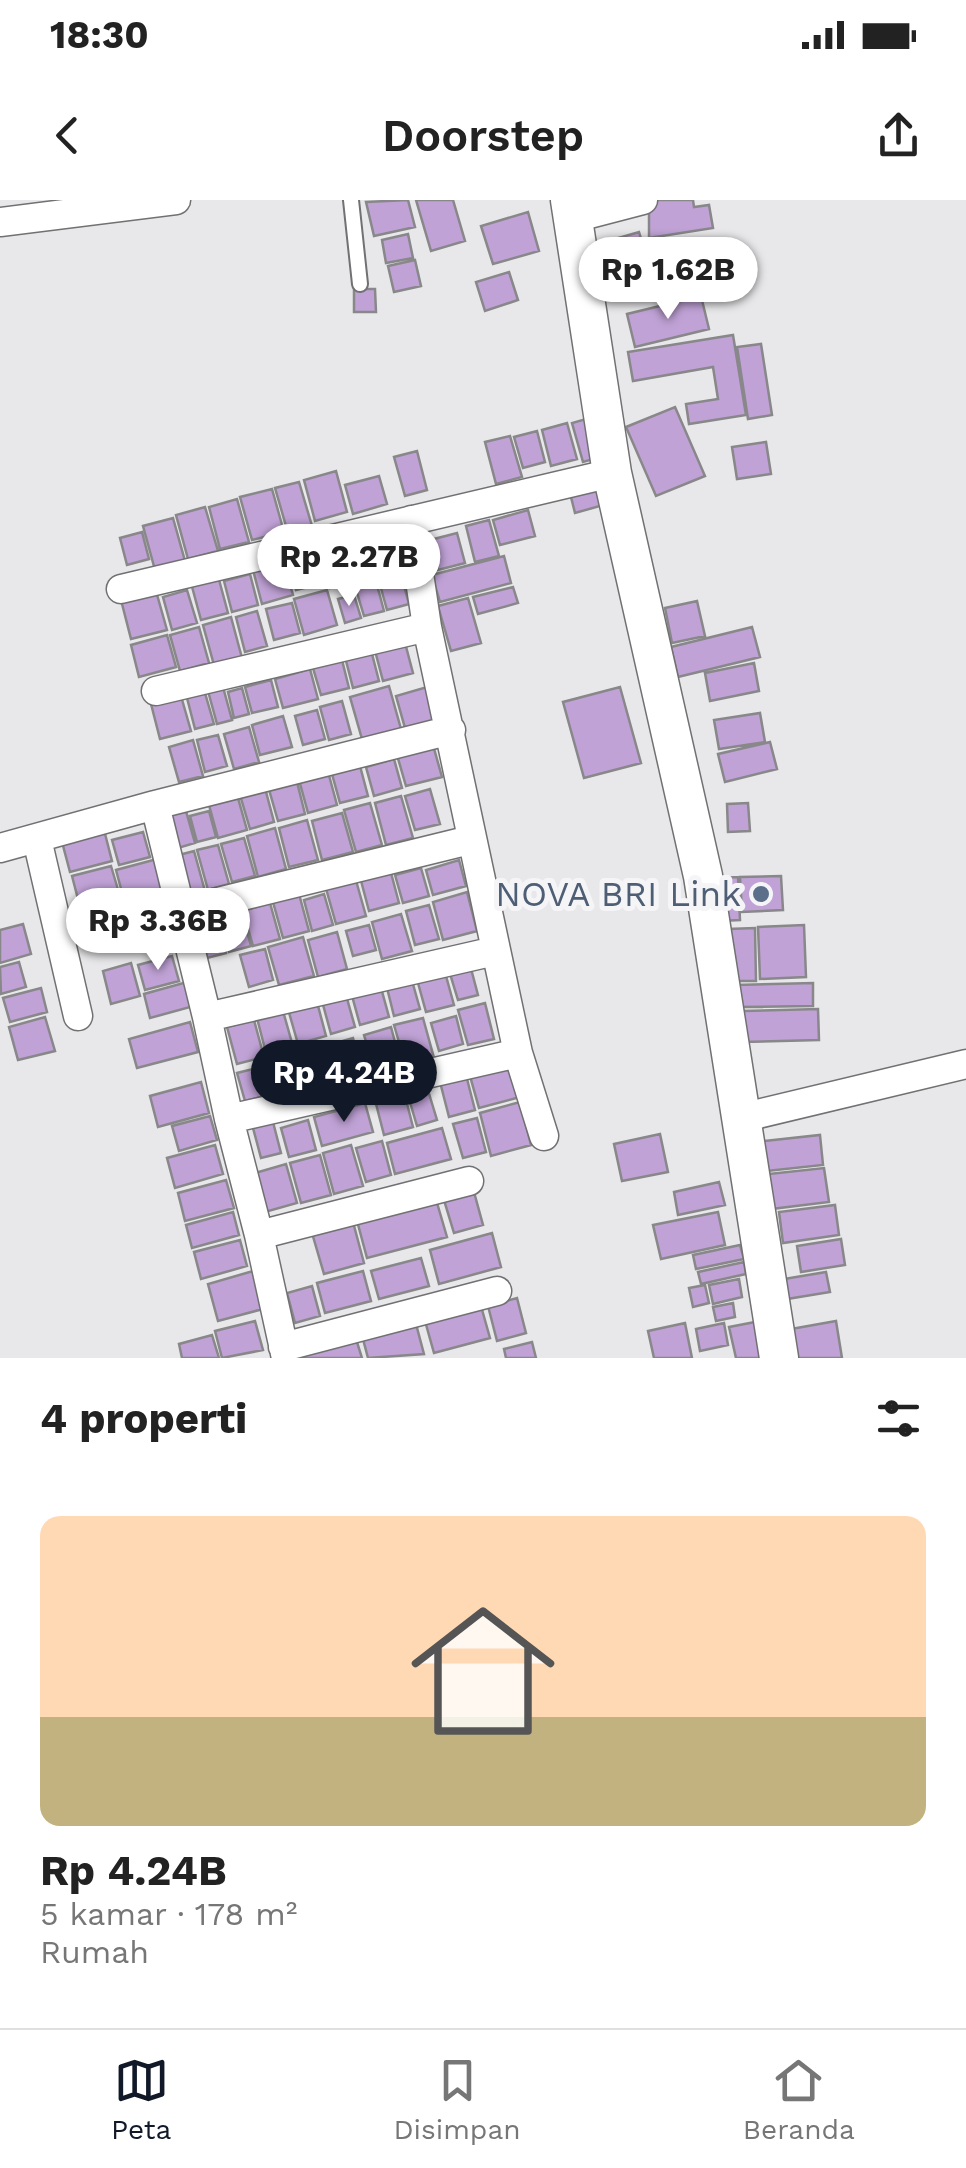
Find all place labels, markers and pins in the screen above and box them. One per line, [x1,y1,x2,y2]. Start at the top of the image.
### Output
pin: Rp 1.62B [565,237,771,322]
pin: Rp 2.27B [246,524,452,609]
place label: NOVA BRI Link [495,873,741,915]
marker: NOVA BRI Link [750,883,772,905]
pin: Rp 3.36B [55,888,261,973]
pin: Rp 4.24B [241,1040,447,1125]

